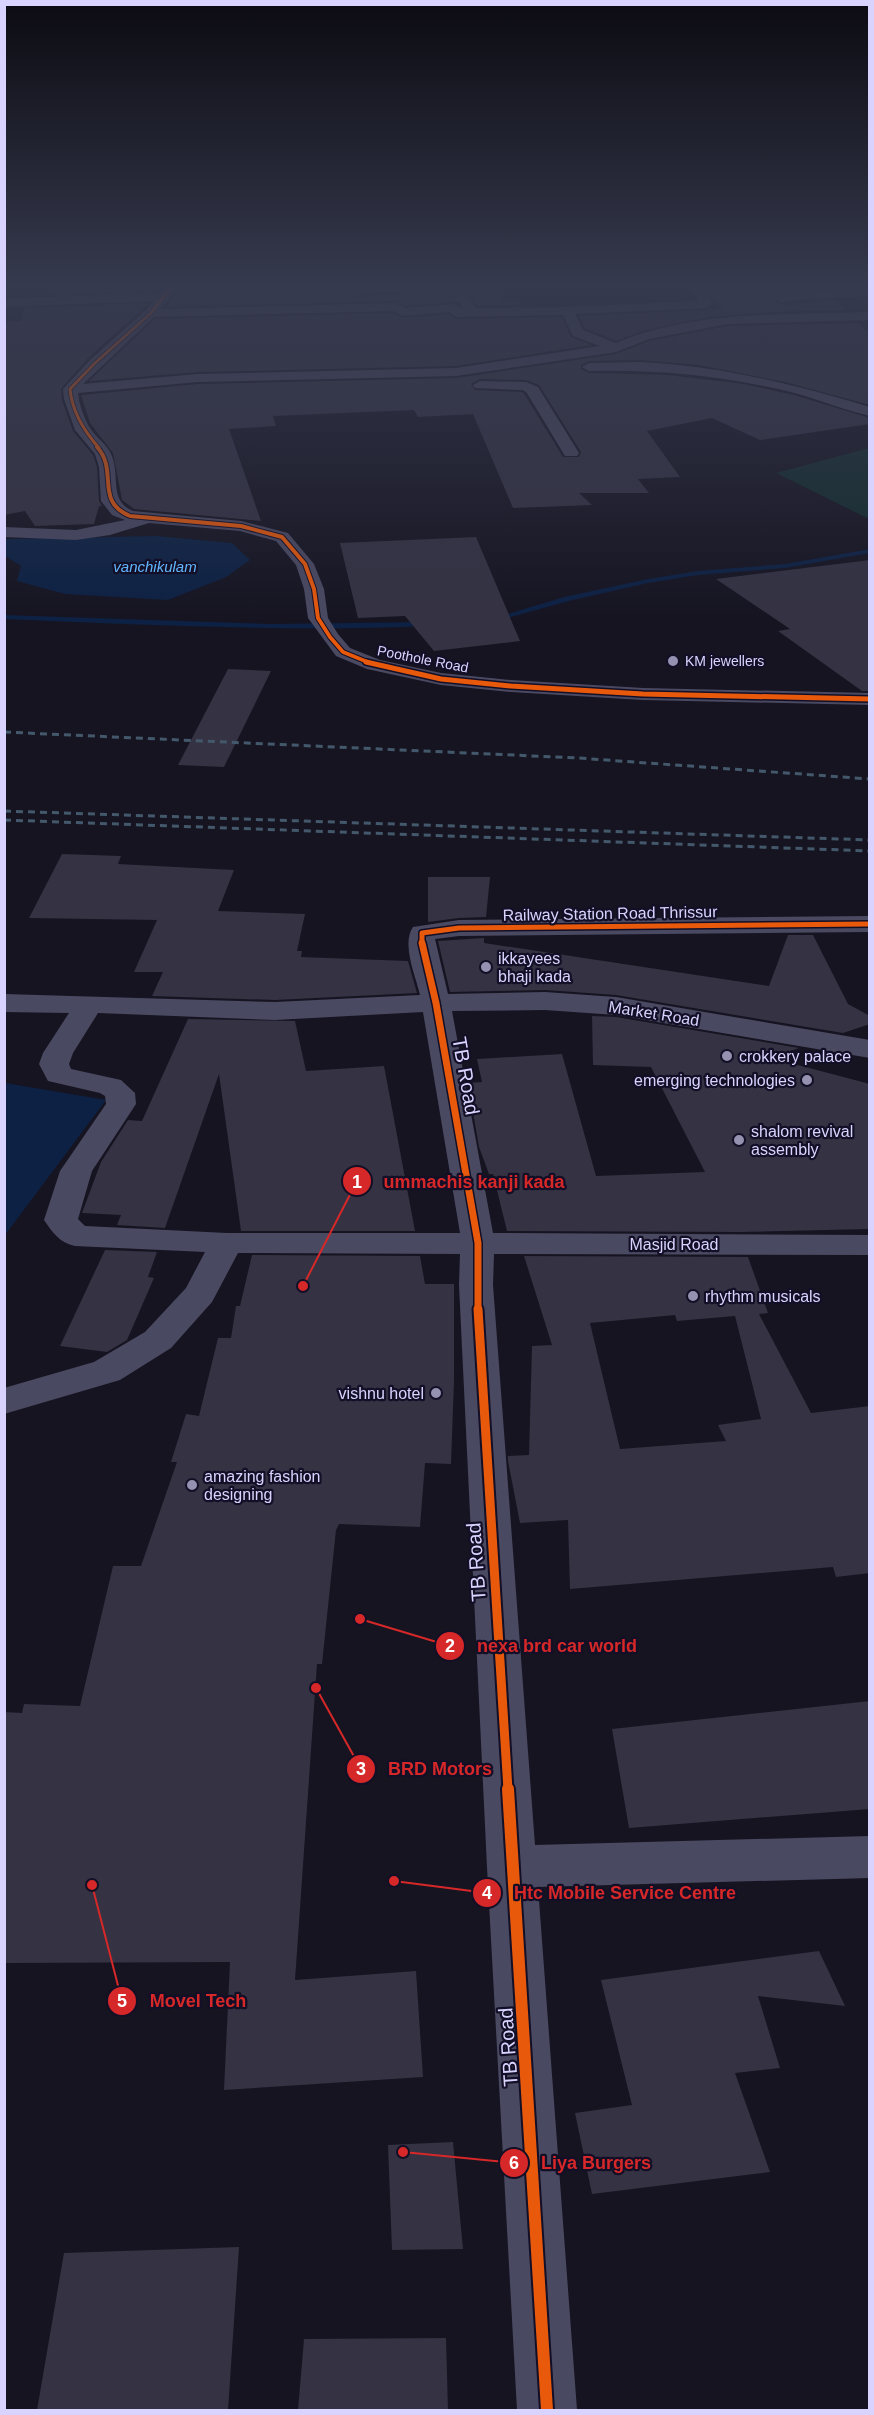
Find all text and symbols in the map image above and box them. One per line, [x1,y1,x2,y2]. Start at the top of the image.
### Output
water label: vanchikulam [113,558,197,575]
street label: Poothole Road [376,642,470,676]
place label: KM jewellers [685,653,764,669]
marker: KM jewellers [666,654,680,668]
street label: Railway Station Road Thrissur [502,903,718,924]
place label: ikkayees bhaji kada [498,950,571,985]
marker: ikkayees bhaji kada [479,960,493,974]
street label: Market Road [607,998,700,1029]
street label: TB Road [448,1035,484,1117]
place label: crokkery palace [739,1048,851,1065]
marker: crokkery palace [720,1049,734,1063]
place label: emerging technologies [634,1072,795,1089]
marker: emerging technologies [800,1073,814,1087]
place label: shalom revival assembly [751,1123,853,1158]
marker: shalom revival assembly [732,1133,746,1147]
callout: ummachis kanji kada [342,1163,577,1199]
text: 1 [352,1172,362,1192]
text: ummachis kanji kada [383,1172,566,1192]
street label: Masjid Road [630,1236,718,1253]
place label: rhythm musicals [705,1288,821,1305]
marker: rhythm musicals [686,1289,700,1303]
place label: vishnu hotel [339,1385,424,1402]
marker: vishnu hotel [429,1386,443,1400]
place label: amazing fashion designing [204,1468,321,1503]
marker: amazing fashion designing [185,1478,199,1492]
street label: TB Road [462,1522,490,1602]
callout: nexa brd car world [435,1628,649,1664]
text: 2 [445,1636,455,1656]
text: nexa brd car world [477,1636,637,1656]
callout: BRD Motors [346,1751,504,1787]
text: 3 [356,1759,366,1779]
text: BRD Motors [388,1759,492,1779]
callout: Htc Mobile Service Centre [472,1875,748,1911]
text: 4 [482,1883,492,1903]
text: Htc Mobile Service Centre [514,1883,736,1903]
callout: Movel Tech [107,1983,258,2019]
text: 5 [117,1991,127,2011]
text: Movel Tech [150,1991,246,2011]
street label: TB Road [494,2007,522,2087]
callout: Liya Burgers [499,2145,663,2181]
text: 6 [509,2153,519,2173]
text: Liya Burgers [541,2153,651,2173]

